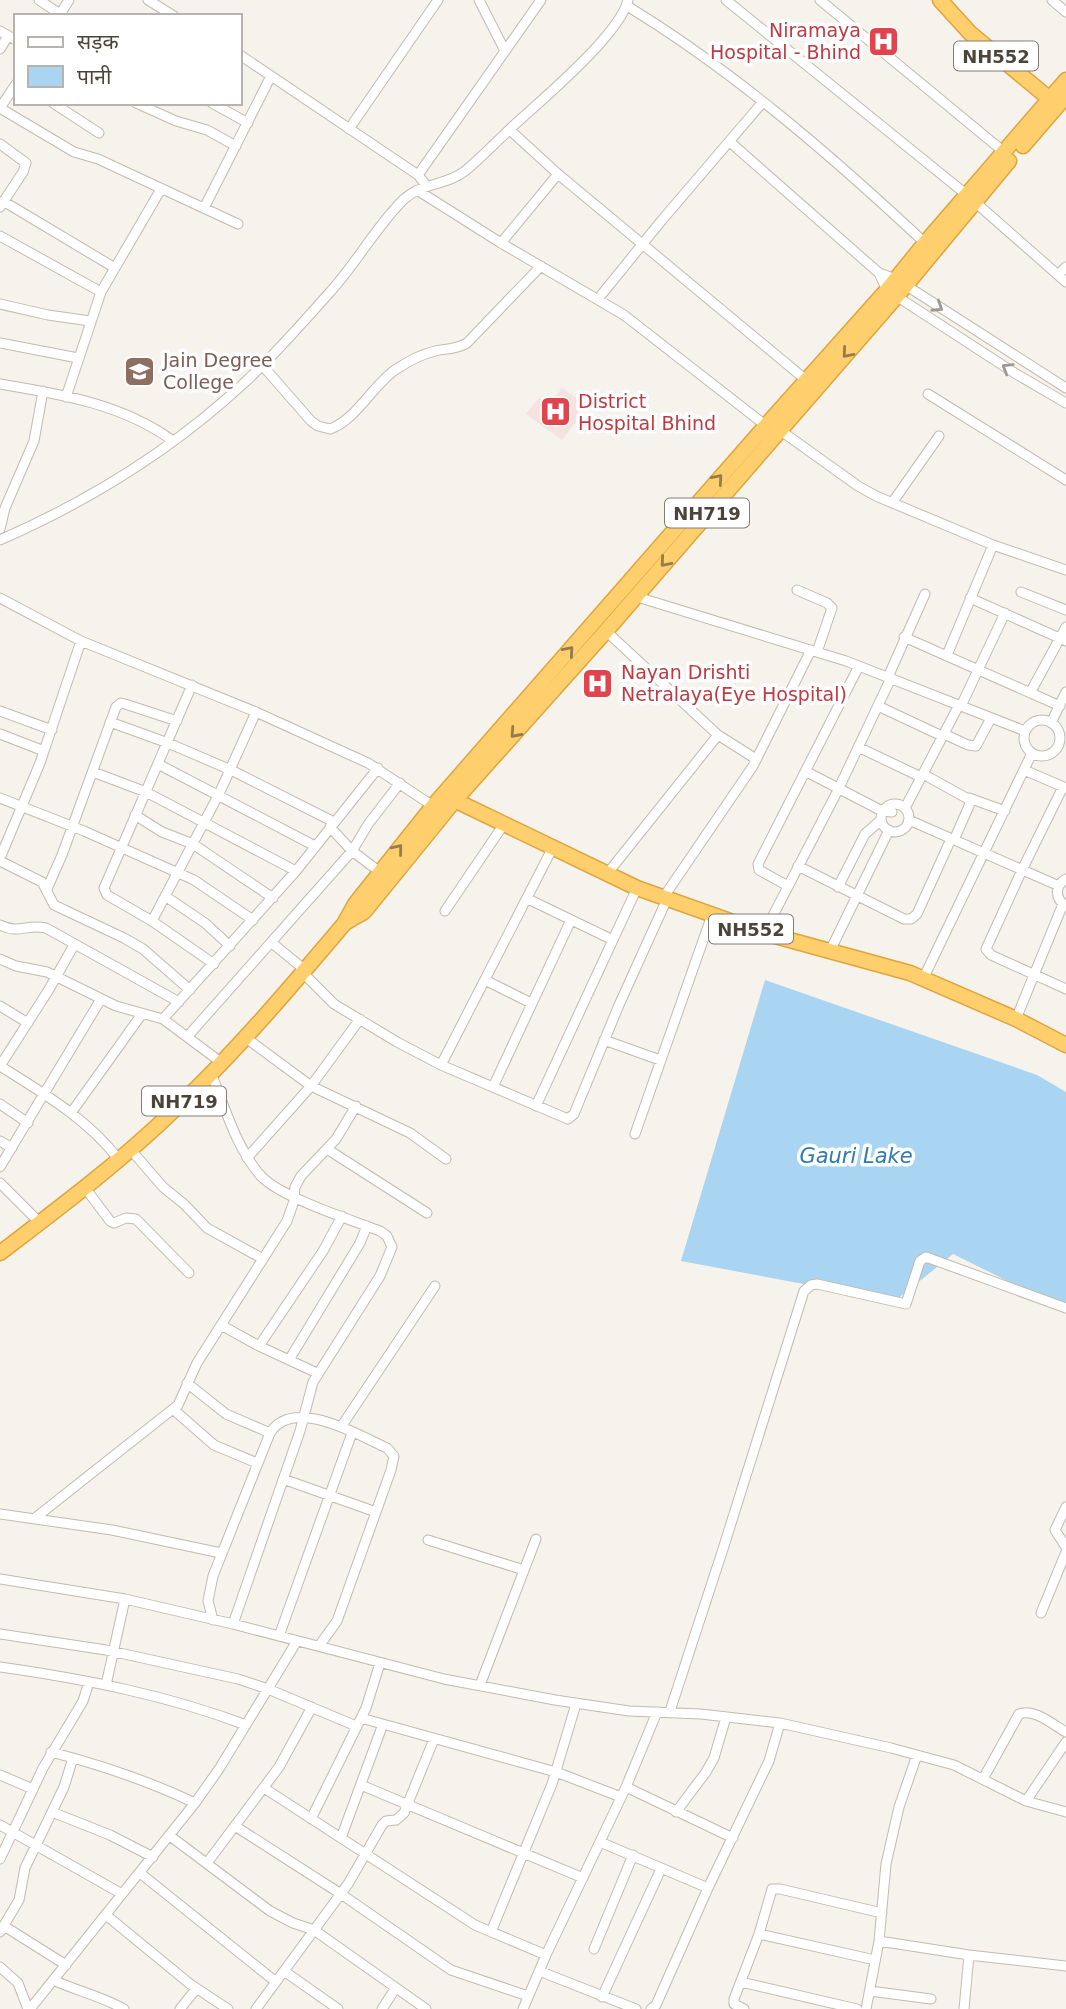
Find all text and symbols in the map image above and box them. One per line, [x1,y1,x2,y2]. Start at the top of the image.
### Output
legend [14,14,242,105]
place label: Niramaya Hospital - Bhind [710,19,861,63]
hospital icon: Niramaya Hospital - Bhind [867,24,901,58]
text: सड़क [77,30,119,54]
road number: NH552 [954,42,1038,70]
text: पानी [77,65,112,89]
one-way arrow [931,299,944,312]
one-way arrow [842,345,855,358]
place label: Jain Degree College [162,349,273,393]
school or university icon: Jain Degree College [123,354,157,388]
one-way arrow [1002,364,1015,377]
place label: District Hospital Bhind [578,390,716,434]
hospital icon: District Hospital Bhind [538,395,572,429]
one-way arrow [710,474,722,487]
road number: NH719 [665,499,749,528]
one-way arrow [661,554,674,567]
one-way arrow [561,646,573,659]
place label: Nayan Drishti Netralaya(Eye Hospital) [621,661,847,705]
hospital icon: Nayan Drishti Netralaya(Eye Hospital) [581,666,615,700]
one-way arrow [511,725,523,738]
one-way arrow [390,845,403,857]
road number: NH552 [709,914,793,944]
road number: NH719 [142,1086,226,1116]
water label: Gauri Lake [799,1144,913,1168]

